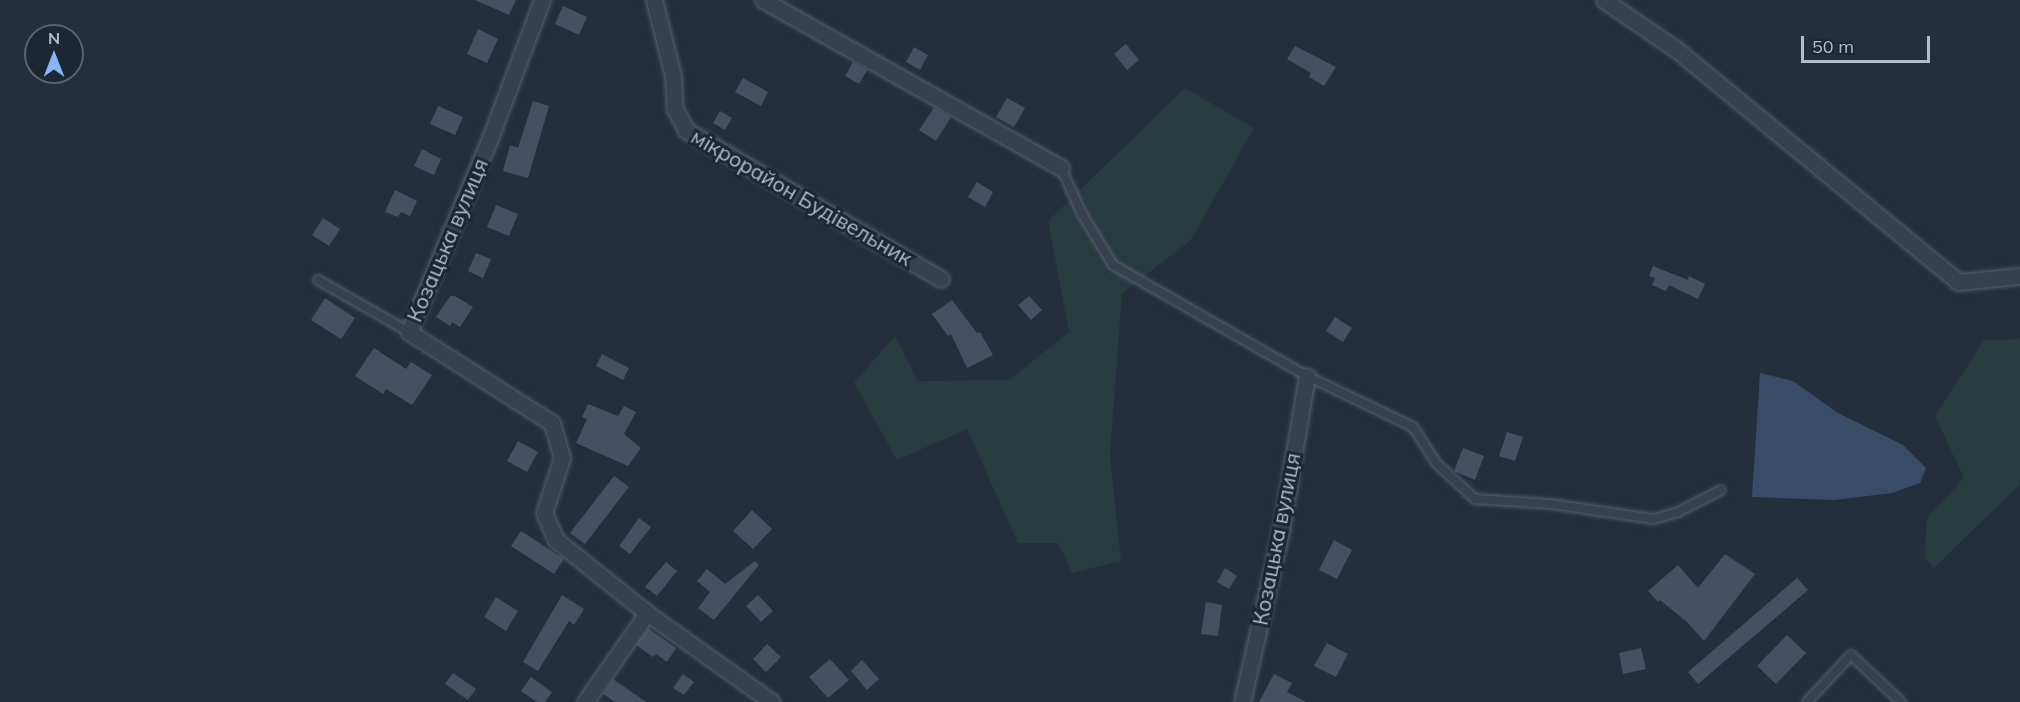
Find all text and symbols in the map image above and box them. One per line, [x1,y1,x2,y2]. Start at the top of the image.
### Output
north arrow [24,24,84,84]
scale bar [1804,24,1933,62]
text: N [48,28,60,48]
text: 50 m [1812,35,1854,58]
street label: мікрорайон Будівельник [687,123,917,271]
street label: Козацька вулиця [401,155,493,325]
street label: Козацька вулиця [1247,451,1305,627]

